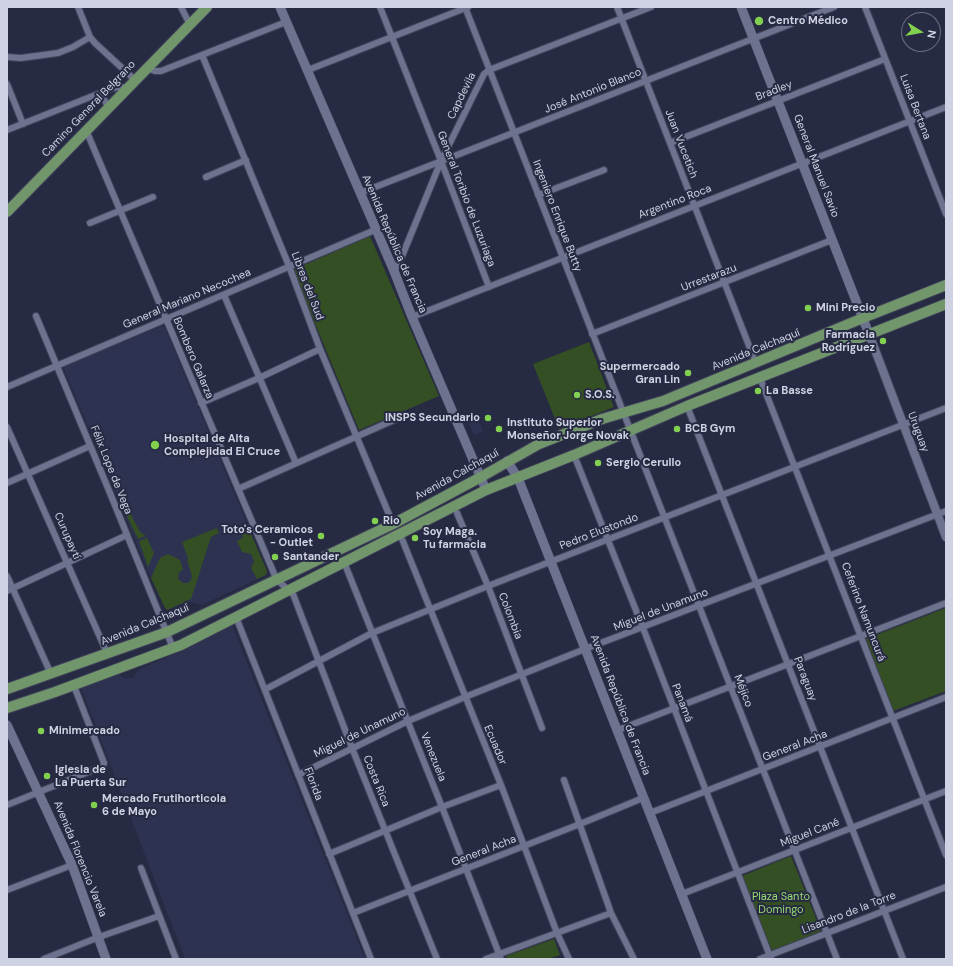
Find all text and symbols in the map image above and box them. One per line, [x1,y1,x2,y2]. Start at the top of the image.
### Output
north arrow [901,12,941,52]
place label: Centro Médico [768,14,848,28]
marker: Centro Médico [753,15,765,27]
text: N [924,29,939,39]
street label: Camino General Belgrano [39,58,139,160]
street label: José Antonio Blanco [542,65,644,117]
street label: Capdevila [445,70,479,122]
street label: Luisa Bertana [897,73,933,141]
street label: Bradley [754,78,794,104]
street label: Juan Vucetich [662,108,700,180]
street label: General Manuel Savio [790,113,842,219]
street label: General Toribio de Luzuriaga [434,129,498,269]
street label: Ingeniero Enrique Butty [530,158,584,274]
street label: Avenida República de Francia [359,173,429,315]
street label: Argentino Roca [636,182,714,222]
street label: Libres del Sud [288,250,326,322]
street label: Urrestarazu [679,261,739,295]
street label: General Mariano Necochea [121,266,253,332]
place label: Mini Precio [816,301,875,315]
marker: Mini Precio [803,303,813,313]
street label: Bombero Galarza [170,315,216,401]
street label: Avenida Calchaquí [710,326,802,374]
place label: Farmacia Rodríguez [822,328,875,354]
marker: Farmacia Rodríguez [878,336,888,346]
place label: Supermercado Gran Lin [600,360,680,386]
marker: Supermercado Gran Lin [683,368,693,378]
place label: La Basse [766,384,813,398]
marker: La Basse [753,386,763,396]
place label: S.O.S. [585,388,615,402]
marker: S.O.S. [572,390,582,400]
street label: Uruguay [904,410,932,454]
place label: INSPS Secundario [385,411,480,425]
marker: INSPS Secundario [483,413,493,423]
place label: Instituto Superior Monseñor Jorge Novak [507,416,629,442]
place label: BCB Gym [685,422,735,436]
street label: Félix Lope de Vega [87,424,135,516]
marker: Instituto Superior Monseñor Jorge Novak [494,424,504,434]
marker: BCB Gym [672,424,682,434]
place label: Hospital de Alta Complejidad El Cruce [164,432,280,458]
marker: Hospital de Alta Complejidad El Cruce [149,439,161,451]
street label: Avenida Calchaquí [413,446,501,504]
place label: Sergio Cerullo [606,456,681,470]
marker: Sergio Cerullo [593,458,603,468]
street label: Curupaytí [51,510,83,562]
street label: Pedro Elustondo [558,511,640,553]
place label: Rio [383,514,400,528]
marker: Rio [370,516,380,526]
place label: Toto's Ceramicos - Outlet [221,523,313,549]
place label: Soy Maga. Tu farmacia [423,525,486,551]
marker: Toto's Ceramicos - Outlet [316,531,326,541]
marker: Soy Maga. Tu farmacia [410,533,420,543]
place label: Santander [283,550,339,564]
marker: Santander [270,552,280,562]
street label: Ceferino Namuncurá [838,561,888,663]
street label: Miguel de Unamuno [612,586,710,634]
street label: Colombia [495,591,525,641]
street label: Avenida Calchaquí [99,601,191,649]
street label: Avenida República de Francia [587,633,653,777]
street label: Paraguay [790,655,820,703]
street label: Méjico [731,673,755,709]
street label: Panamá [669,682,695,724]
street label: Miguel de Unamuno [312,705,408,761]
street label: Ecuador [481,723,509,767]
place label: Minimercado [49,724,120,738]
marker: Minimercado [36,726,46,736]
street label: General Acha [761,728,829,764]
street label: Venezuela [417,731,449,783]
street label: Costa Rica [360,753,392,809]
place label: Iglesia de La Puerta Sur [55,763,127,789]
street label: Florida [301,766,325,802]
marker: Iglesia de La Puerta Sur [42,771,52,781]
place label: Mercado Frutihorticola 6 de Mayo [102,792,226,818]
street label: Avenida Florencio Varela [51,799,109,919]
marker: Mercado Frutihorticola 6 de Mayo [89,800,99,810]
street label: Miguel Cané [779,816,841,850]
street label: General Acha [450,833,518,869]
street label: Lisandro de la Torre [800,889,898,937]
park label: Plaza Santo Domingo [752,890,810,916]

